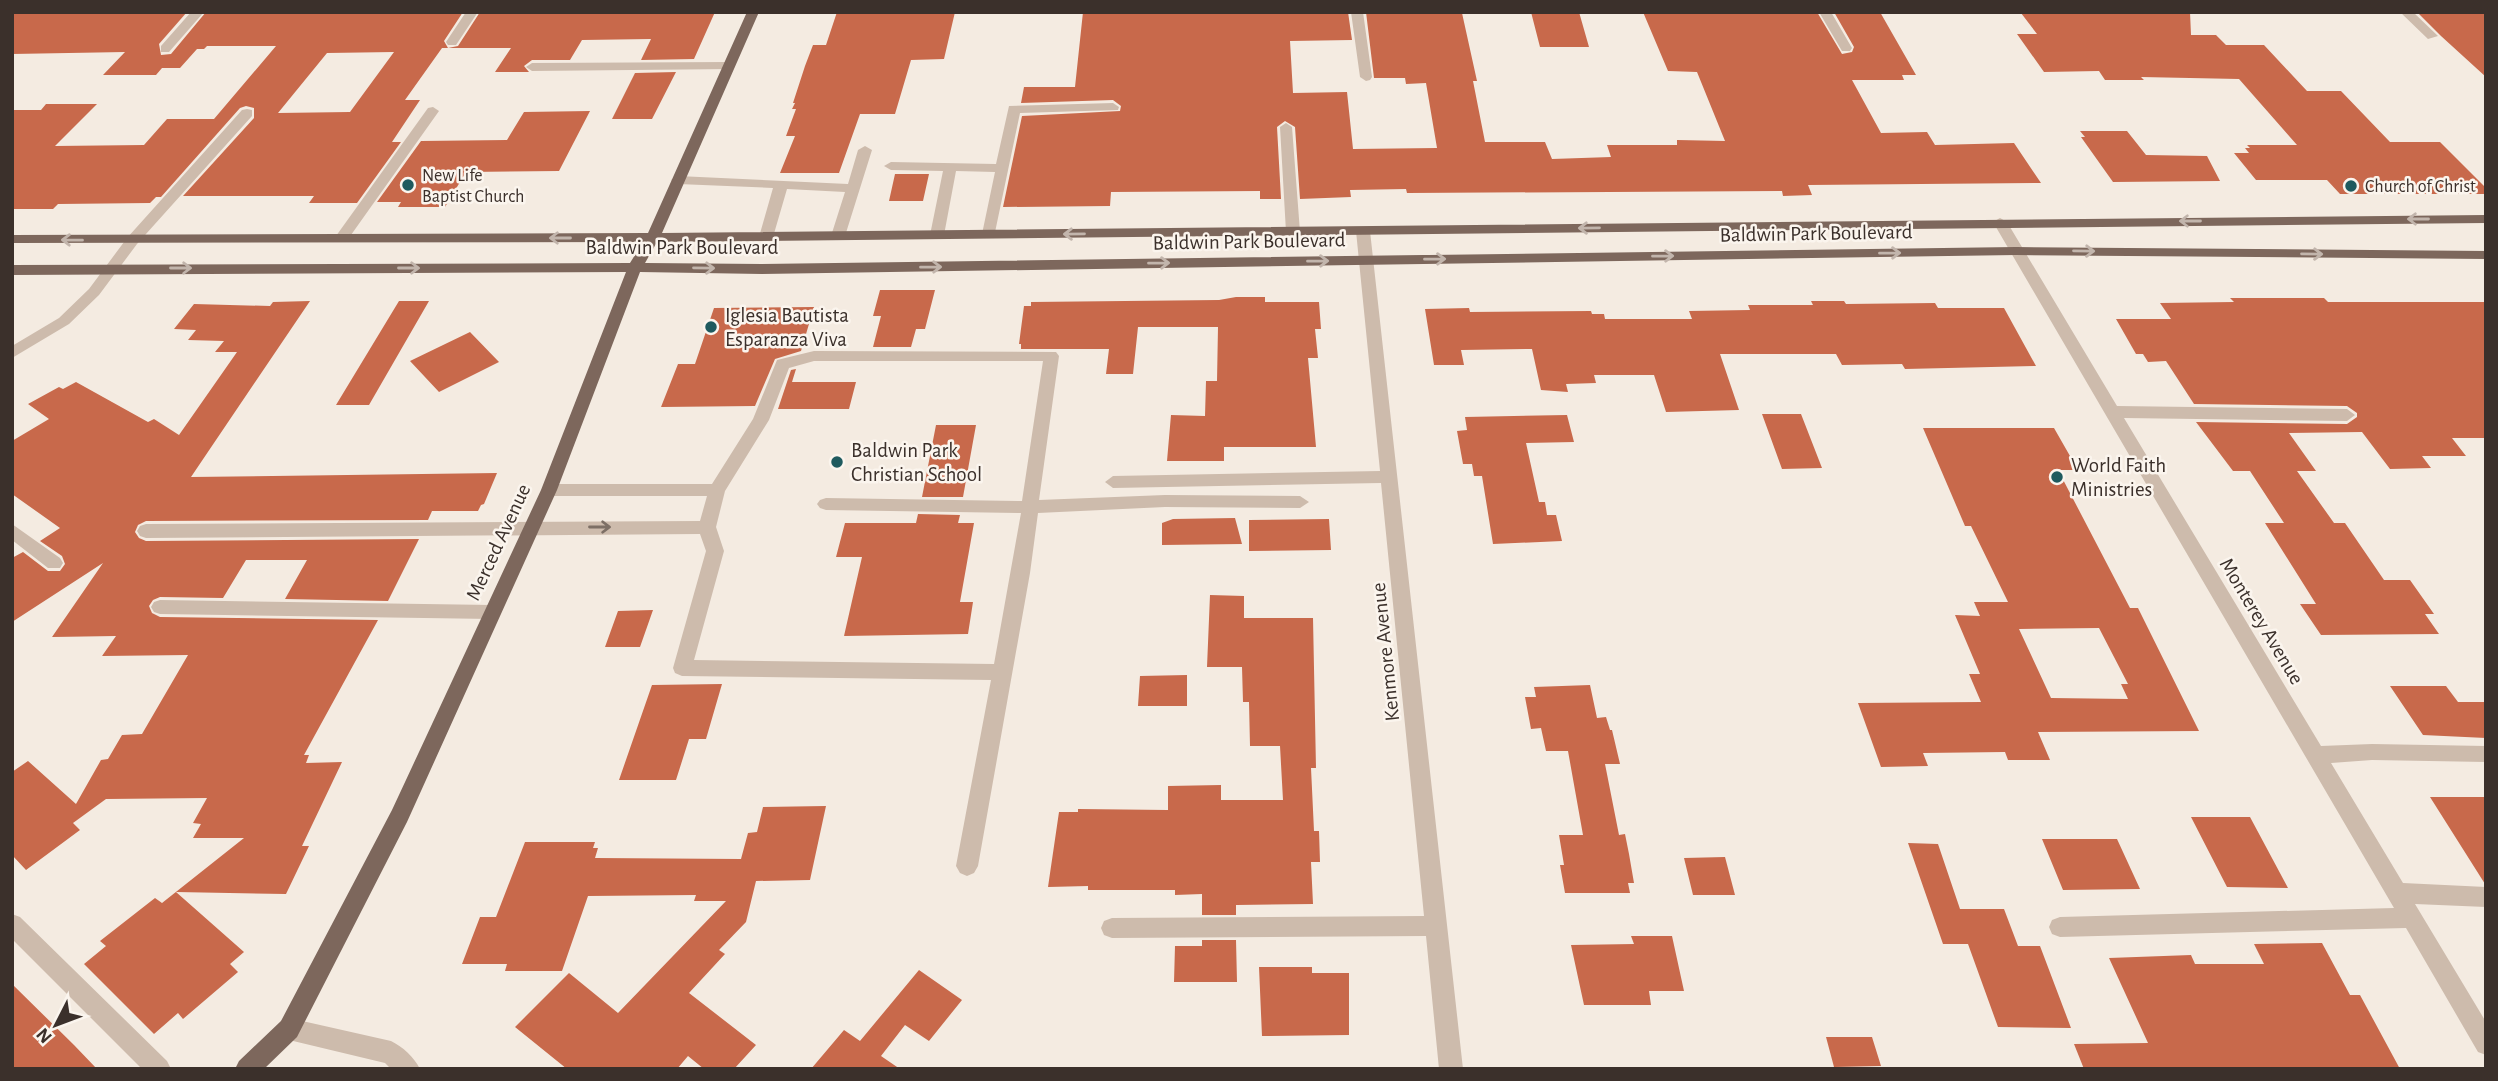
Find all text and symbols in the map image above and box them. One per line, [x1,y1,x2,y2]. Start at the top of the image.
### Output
place label: New Life Baptist Church [422,167,524,206]
marker: New Life Baptist Church [400,177,416,193]
marker: Church of Christ [2343,178,2359,194]
place label: Church of Christ [2365,178,2476,196]
one-way arrow [2406,212,2429,226]
one-way arrow [2179,214,2202,228]
one-way arrow [1578,221,1601,235]
street label: Baldwin Park Boulevard [1719,221,1913,246]
one-way arrow [1063,227,1086,241]
street label: Baldwin Park Boulevard [1152,229,1346,254]
one-way arrow [549,231,572,245]
one-way arrow [61,233,84,247]
street label: Baldwin Park Boulevard [586,237,779,258]
one-way arrow [2072,245,2095,258]
one-way arrow [1878,246,1901,259]
one-way arrow [2300,247,2323,260]
one-way arrow [1651,249,1674,263]
one-way arrow [1423,253,1446,266]
one-way arrow [1307,254,1330,268]
one-way arrow [1147,257,1170,270]
one-way arrow [919,260,942,273]
one-way arrow [169,261,192,275]
one-way arrow [397,261,420,275]
one-way arrow [692,262,715,275]
place label: Iglesia Bautista Esparanza Viva [725,305,849,350]
marker: Iglesia Bautista Esparanza Viva [703,319,719,335]
place label: Baldwin Park Christian School [851,440,982,485]
marker: Baldwin Park Christian School [829,454,845,470]
place label: World Faith Ministries [2071,455,2166,500]
marker: World Faith Ministries [2049,469,2065,485]
street label: Merced Avenue [462,481,535,604]
one-way arrow [589,520,612,534]
street label: Monterey Avenue [2216,554,2307,688]
street label: Kenmore Avenue [1368,582,1403,722]
north arrow [21,990,91,1060]
text: N [33,1024,56,1047]

